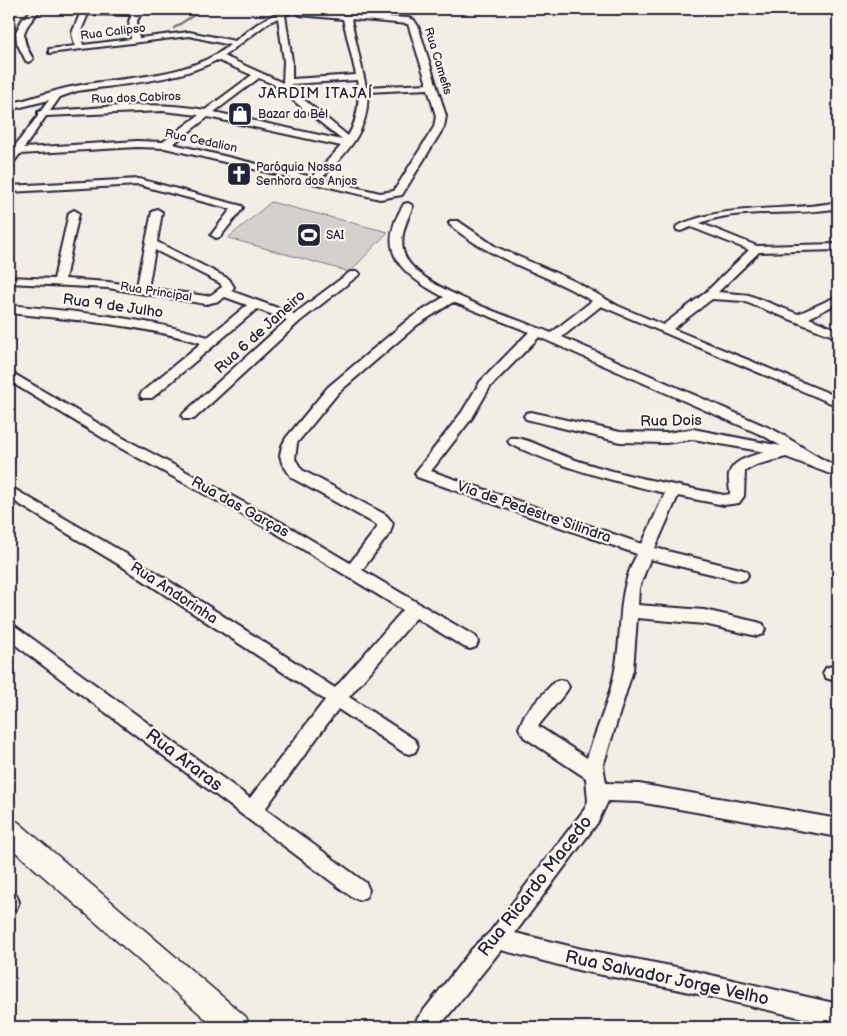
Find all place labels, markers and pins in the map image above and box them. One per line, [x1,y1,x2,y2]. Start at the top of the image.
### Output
shop icon: Bazar da Bél [227,101,253,127]
place label: Bazar da Bél [258,107,328,122]
place label: Paróquia Nossa Senhora dos Anjos [256,160,357,189]
church icon: Paróquia Nossa Senhora dos Anjos [226,161,252,187]
sports icon: SAI [296,222,322,248]
place label: SAI [326,228,345,243]

